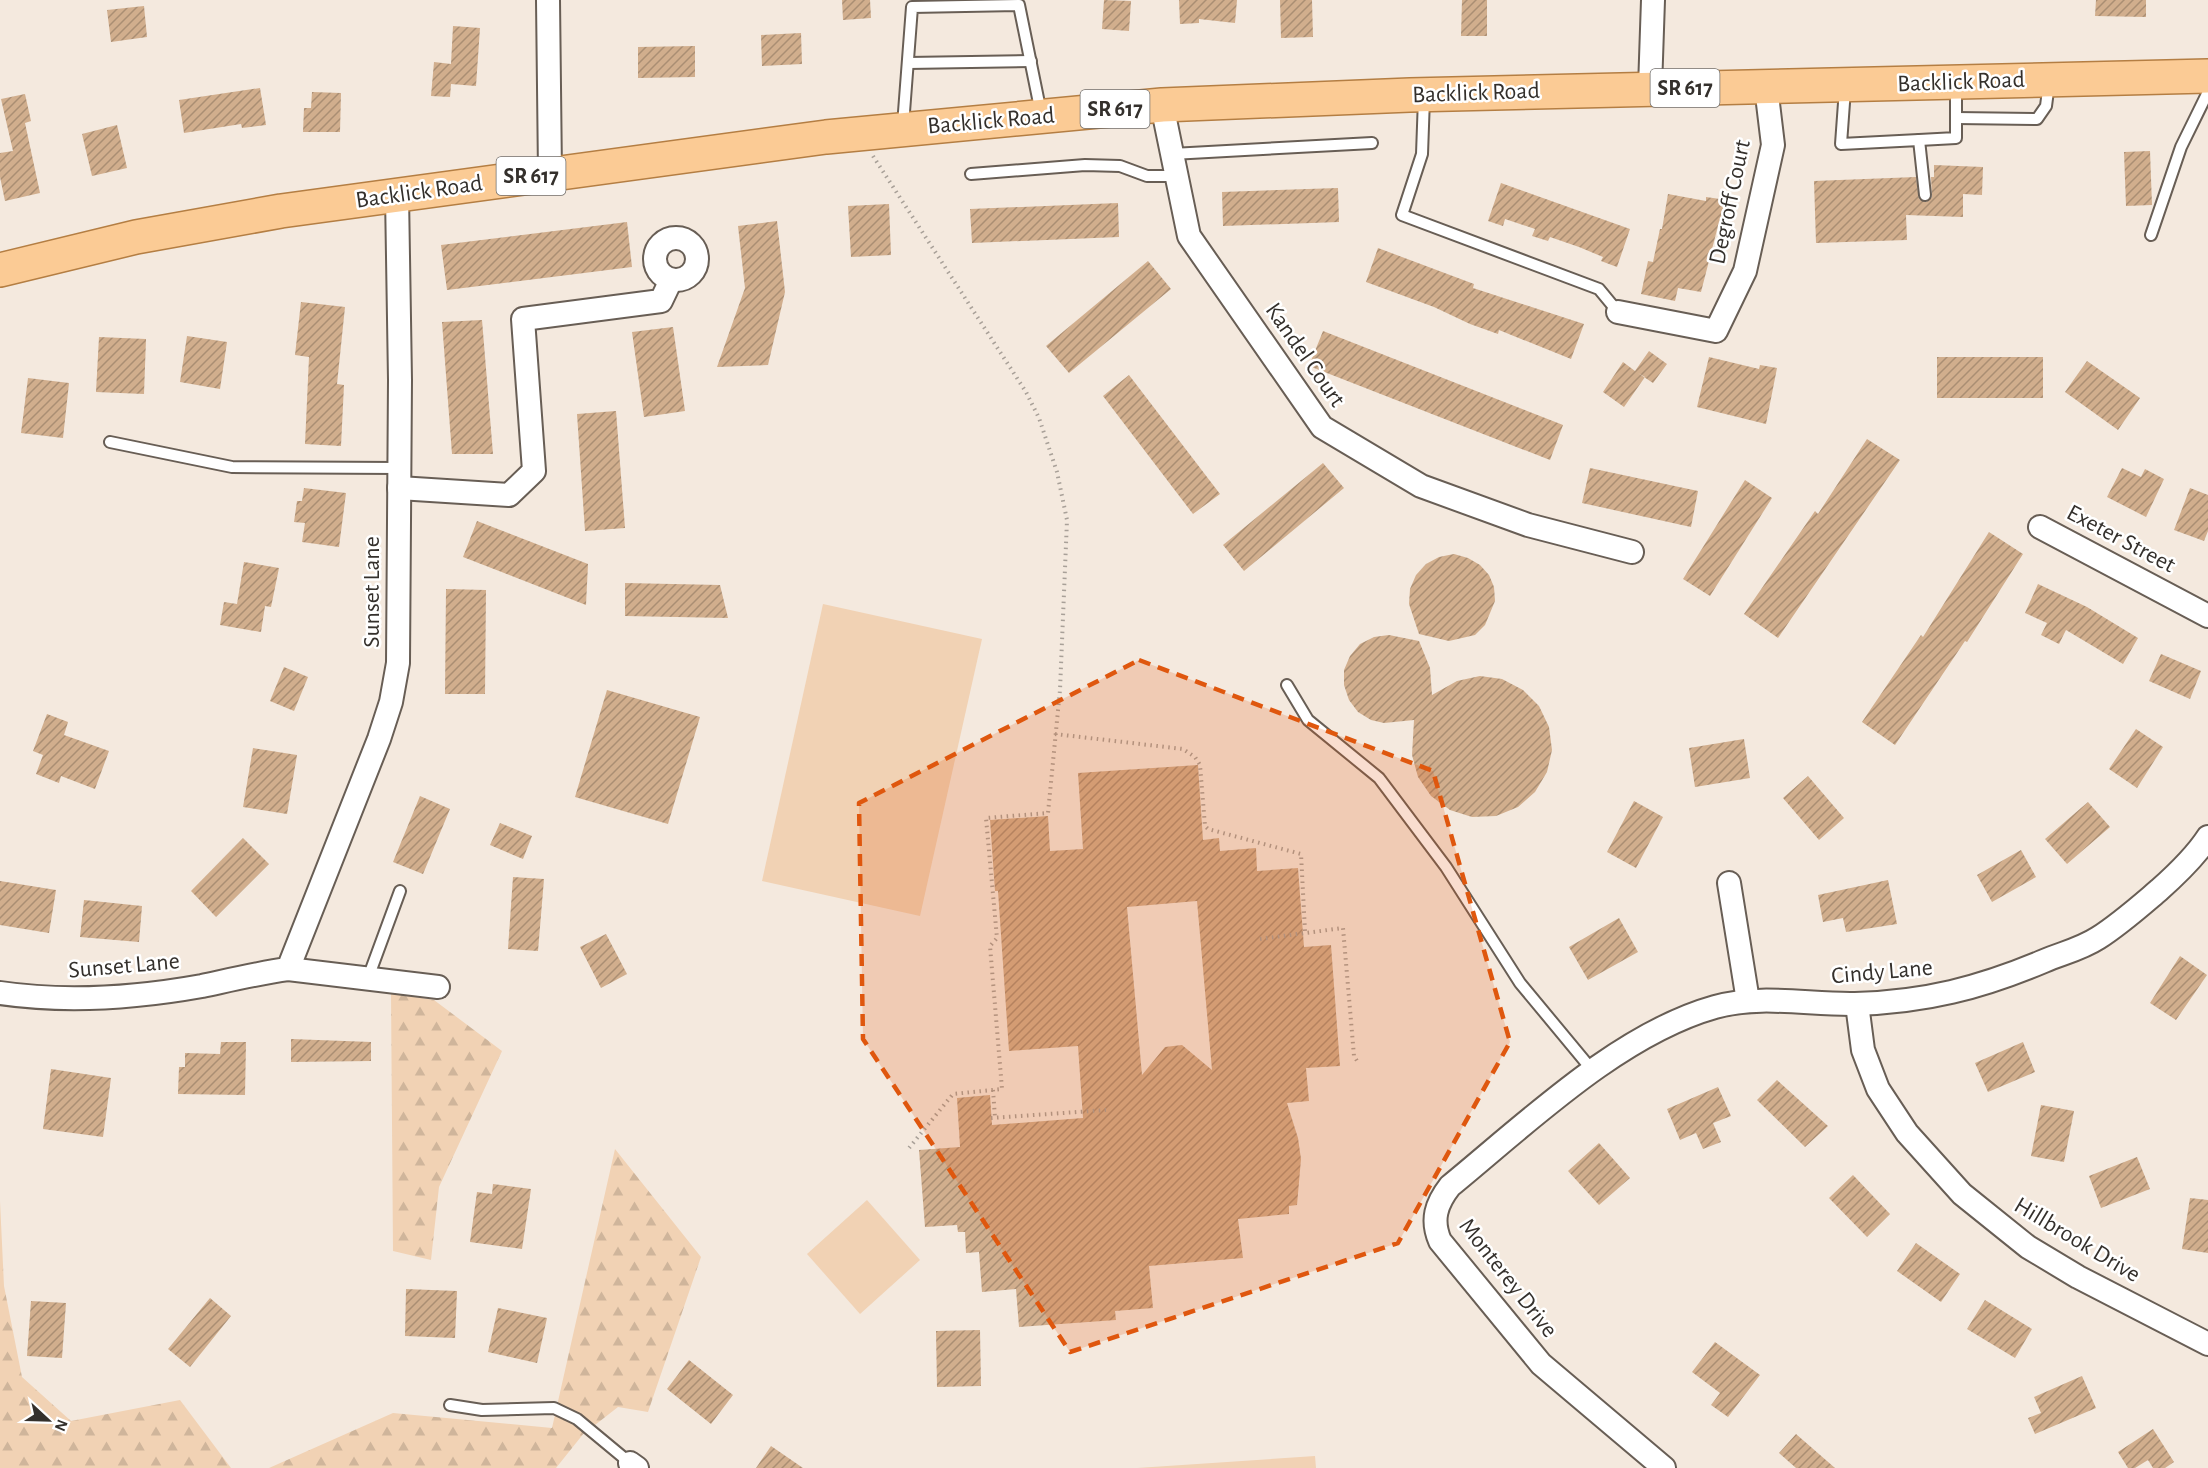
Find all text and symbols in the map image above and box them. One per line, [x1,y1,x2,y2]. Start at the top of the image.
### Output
street label: Backlick Road [1897,68,2025,96]
road number: SR 617 [1650,69,1720,107]
street label: Backlick Road [1412,79,1540,107]
road number: SR 617 [1080,90,1150,128]
street label: Backlick Road [926,103,1056,139]
street label: Degroff Court [1705,137,1755,266]
road number: SR 617 [496,157,566,195]
street label: Backlick Road [354,171,484,213]
street label: Kandel Court [1261,299,1350,412]
street label: Exeter Street [2063,500,2180,578]
street label: Sunset Lane [360,536,384,648]
street label: Sunset Lane [67,949,181,983]
street label: Cindy Lane [1830,956,1934,988]
street label: Hillbrook Drive [2010,1193,2144,1287]
street label: Monterey Drive [1454,1214,1562,1342]
north arrow [18,1390,78,1450]
text: N [51,1417,70,1433]

